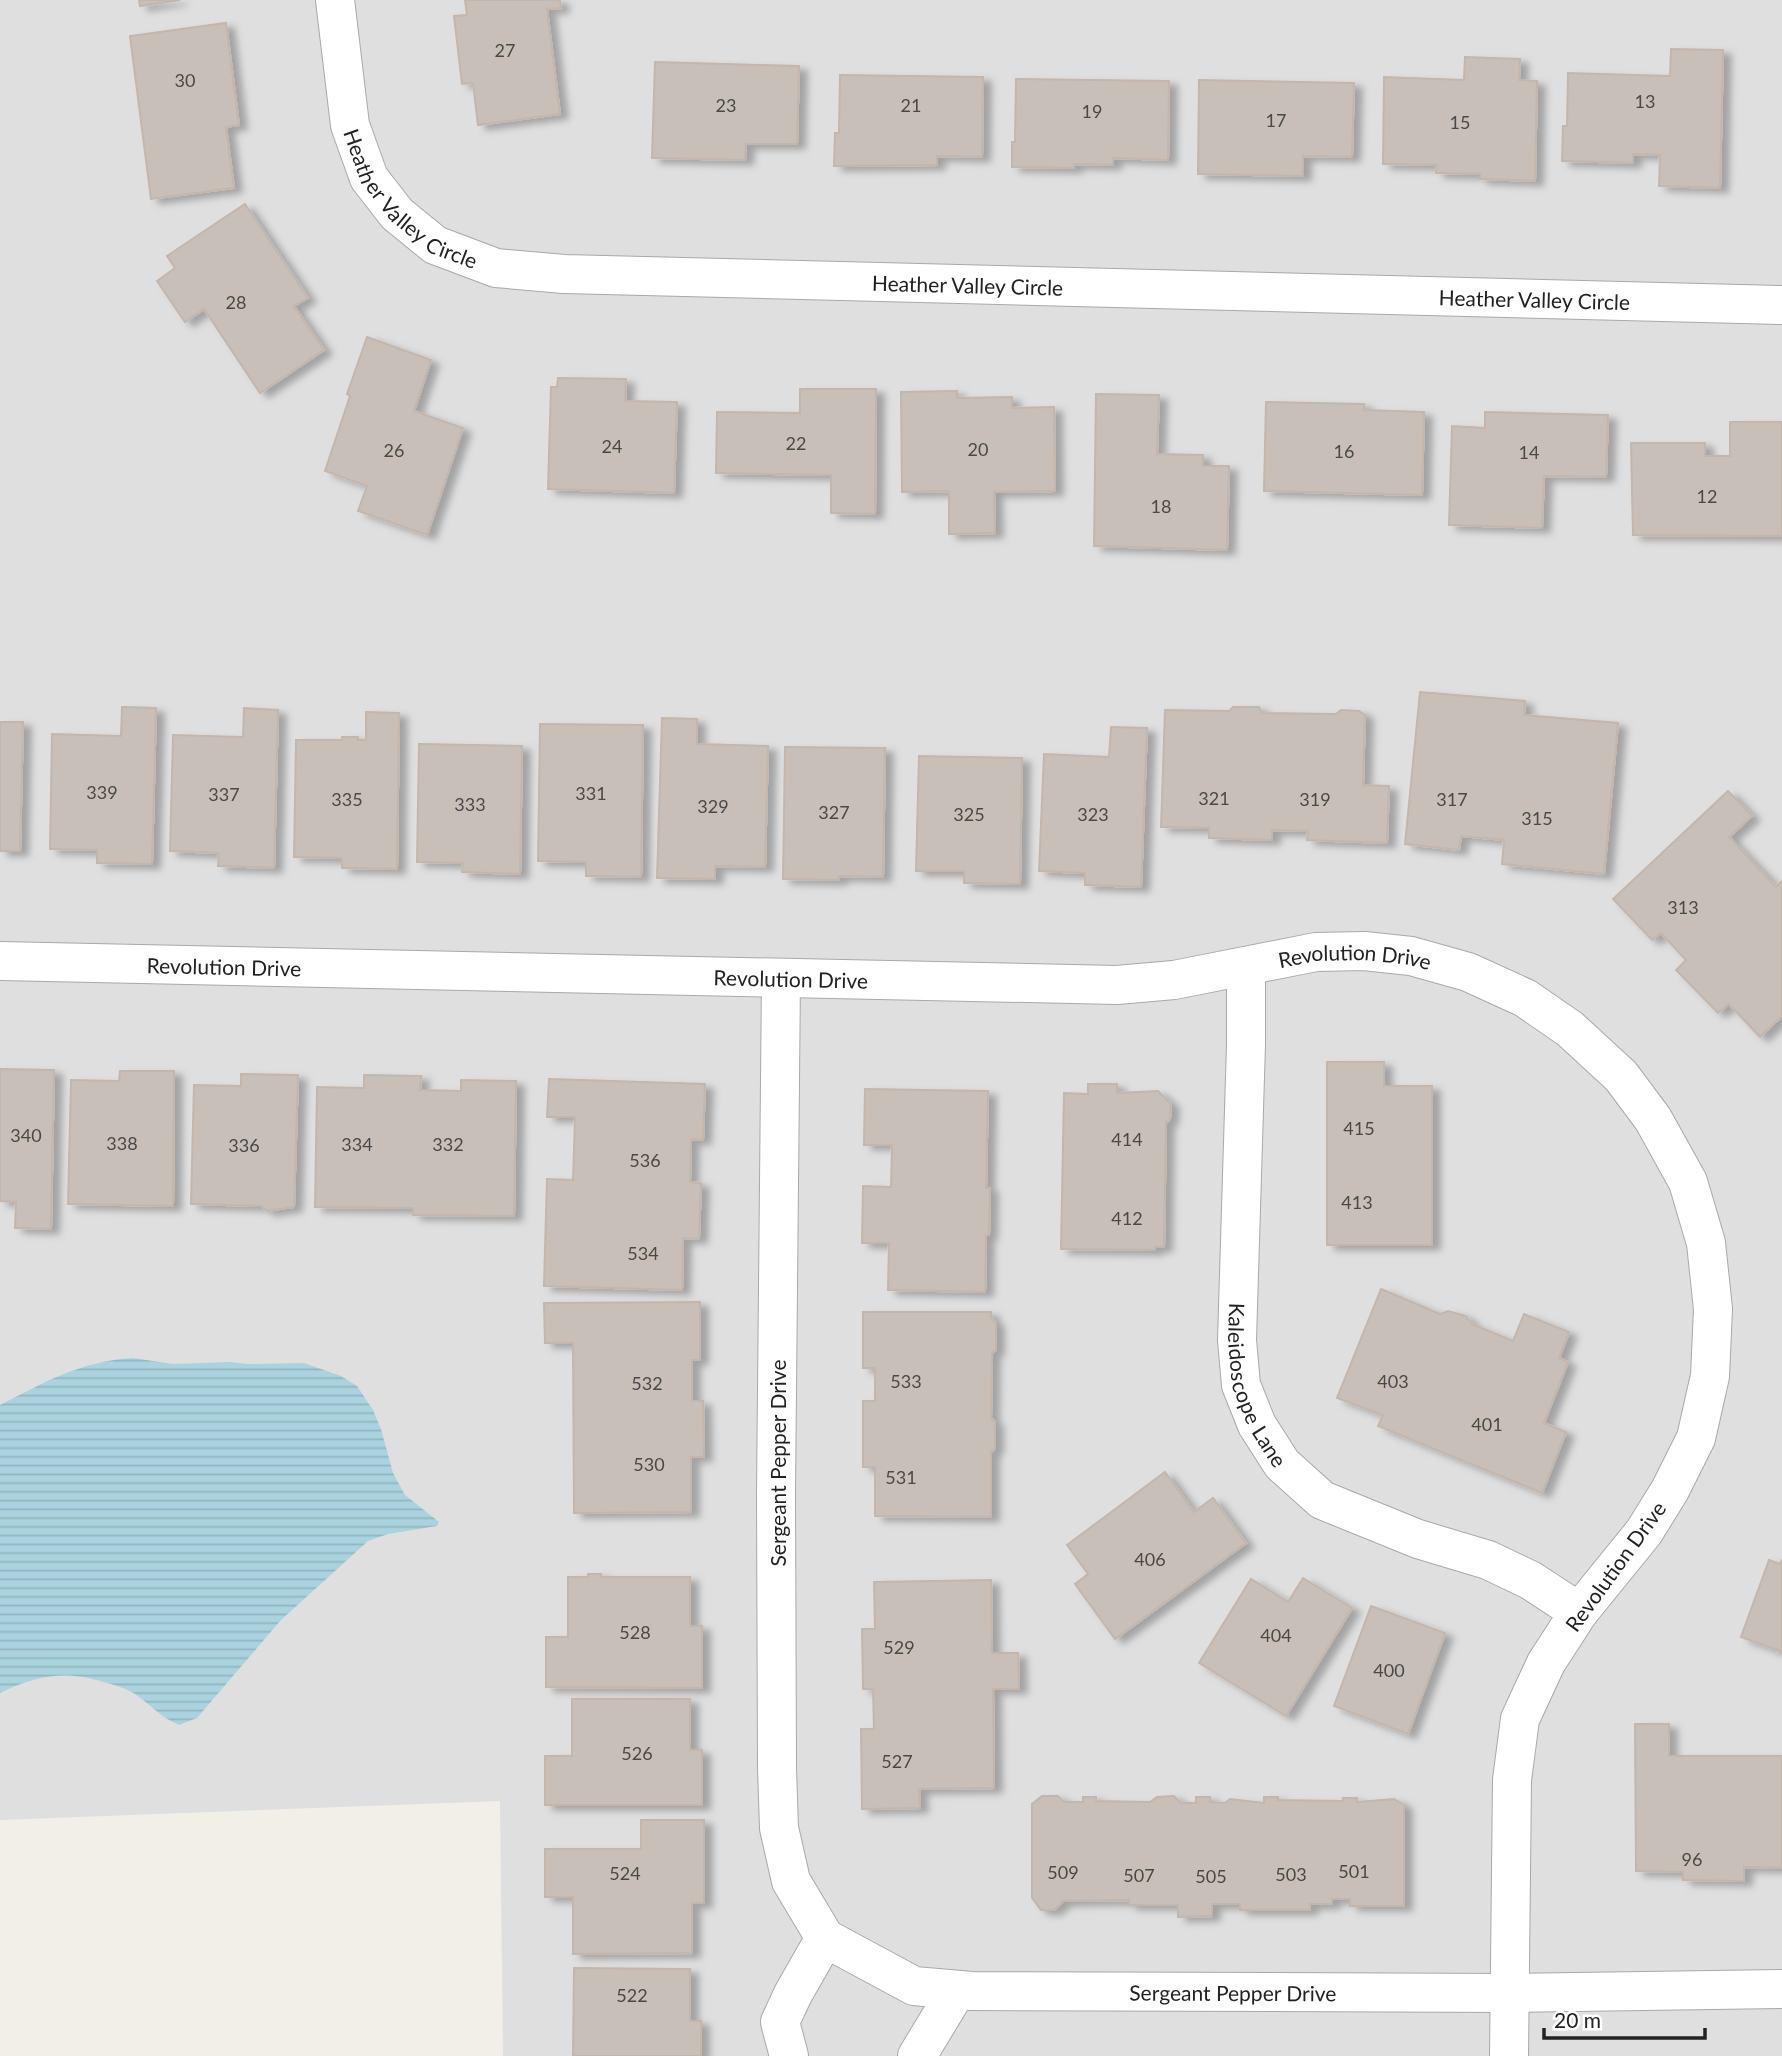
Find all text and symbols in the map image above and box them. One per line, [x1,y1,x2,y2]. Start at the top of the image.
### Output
house number: 27 [495,39,515,61]
house number: 30 [175,69,195,91]
house number: 13 [1635,90,1655,112]
house number: 23 [716,94,736,116]
house number: 21 [901,94,921,116]
house number: 19 [1082,100,1102,122]
house number: 17 [1266,109,1286,131]
house number: 15 [1450,111,1470,133]
street label: Heather Valley Circle [340,125,481,272]
street label: Heather Valley Circle [872,269,1063,299]
street label: Heather Valley Circle [1438,284,1630,314]
house number: 28 [226,291,246,313]
house number: 22 [786,432,806,454]
house number: 24 [602,435,622,457]
house number: 20 [968,438,988,460]
house number: 26 [384,439,404,461]
house number: 16 [1334,440,1354,462]
house number: 14 [1519,441,1539,463]
house number: 12 [1697,485,1717,507]
house number: 18 [1151,495,1171,517]
house number: 339 [86,781,118,803]
house number: 331 [575,782,607,804]
house number: 337 [208,783,240,805]
house number: 321 [1198,787,1230,809]
house number: 335 [331,788,363,810]
house number: 319 [1299,788,1331,810]
house number: 317 [1436,788,1468,810]
house number: 333 [454,793,486,815]
house number: 329 [697,795,729,817]
house number: 327 [818,801,850,823]
house number: 325 [953,803,985,825]
house number: 323 [1077,803,1109,825]
house number: 315 [1521,807,1553,829]
house number: 313 [1667,896,1699,918]
street label: Revolution Drive [1276,938,1434,974]
street label: Revolution Drive [146,952,301,980]
street label: Revolution Drive [713,964,868,992]
house number: 415 [1343,1117,1375,1139]
house number: 340 [10,1124,42,1146]
house number: 414 [1111,1128,1143,1150]
house number: 338 [106,1132,138,1154]
house number: 334 [341,1133,373,1155]
house number: 332 [432,1133,464,1155]
house number: 336 [228,1134,260,1156]
house number: 536 [629,1149,661,1171]
house number: 413 [1341,1191,1373,1213]
house number: 412 [1111,1207,1143,1229]
house number: 534 [627,1242,659,1264]
street label: Kaleidoscope Lane [1224,1302,1293,1471]
street label: Sergeant Pepper Drive [765,1360,790,1567]
house number: 533 [890,1370,922,1392]
house number: 403 [1377,1370,1409,1392]
house number: 532 [631,1372,663,1394]
house number: 401 [1471,1413,1503,1435]
house number: 530 [633,1453,665,1475]
house number: 531 [885,1466,917,1488]
street label: Revolution Drive [1559,1496,1671,1636]
house number: 406 [1134,1548,1166,1570]
house number: 528 [619,1621,651,1643]
house number: 404 [1260,1624,1292,1646]
house number: 529 [883,1636,915,1658]
house number: 400 [1373,1659,1405,1681]
house number: 526 [621,1742,653,1764]
house number: 527 [881,1750,913,1772]
house number: 96 [1682,1848,1702,1870]
house number: 501 [1338,1860,1370,1882]
house number: 509 [1047,1861,1079,1883]
house number: 524 [609,1862,641,1884]
house number: 503 [1275,1863,1307,1885]
house number: 507 [1123,1864,1155,1886]
house number: 505 [1195,1865,1227,1887]
street label: Sergeant Pepper Drive [1129,1979,1337,2005]
house number: 522 [616,1984,648,2006]
scale bar [1544,1996,1705,2040]
text: 20 m [1554,2007,1601,2032]

